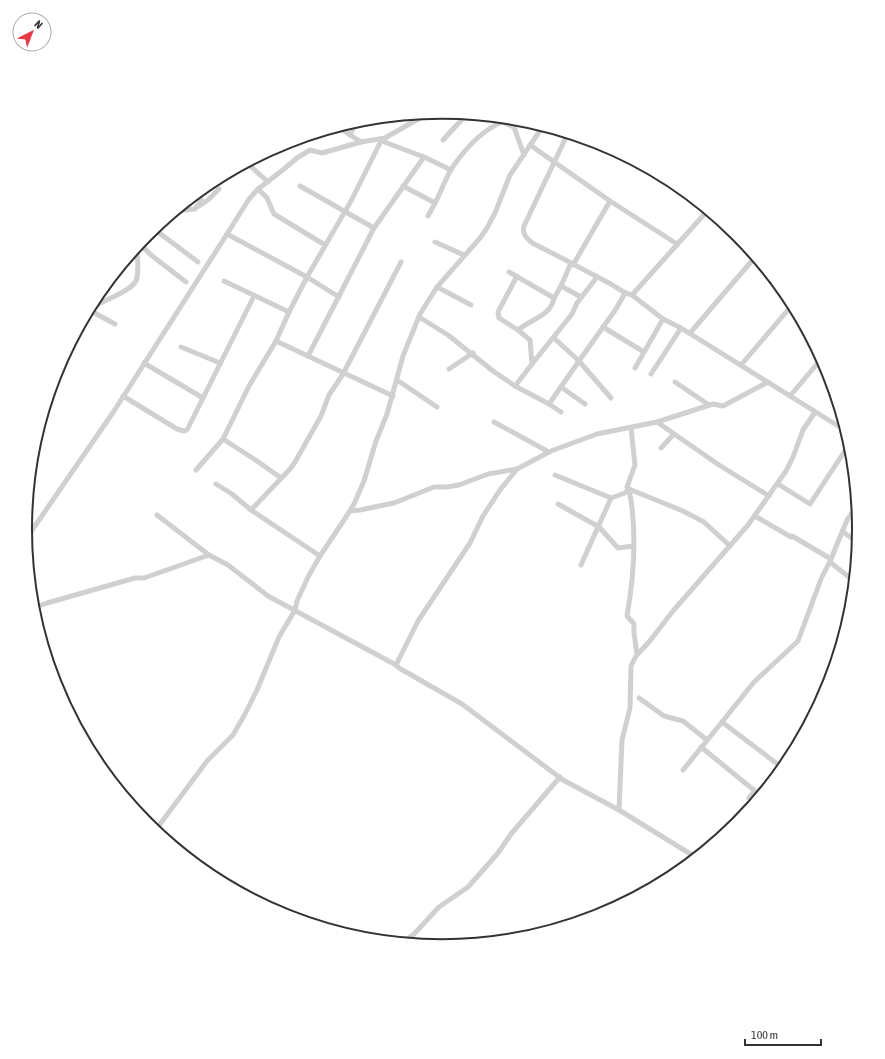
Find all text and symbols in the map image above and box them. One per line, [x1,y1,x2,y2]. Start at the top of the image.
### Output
north arrow [12,12,52,52]
text: N [32,18,45,31]
scale bar [745,1021,821,1047]
text: 100 m [751,1028,778,1042]

